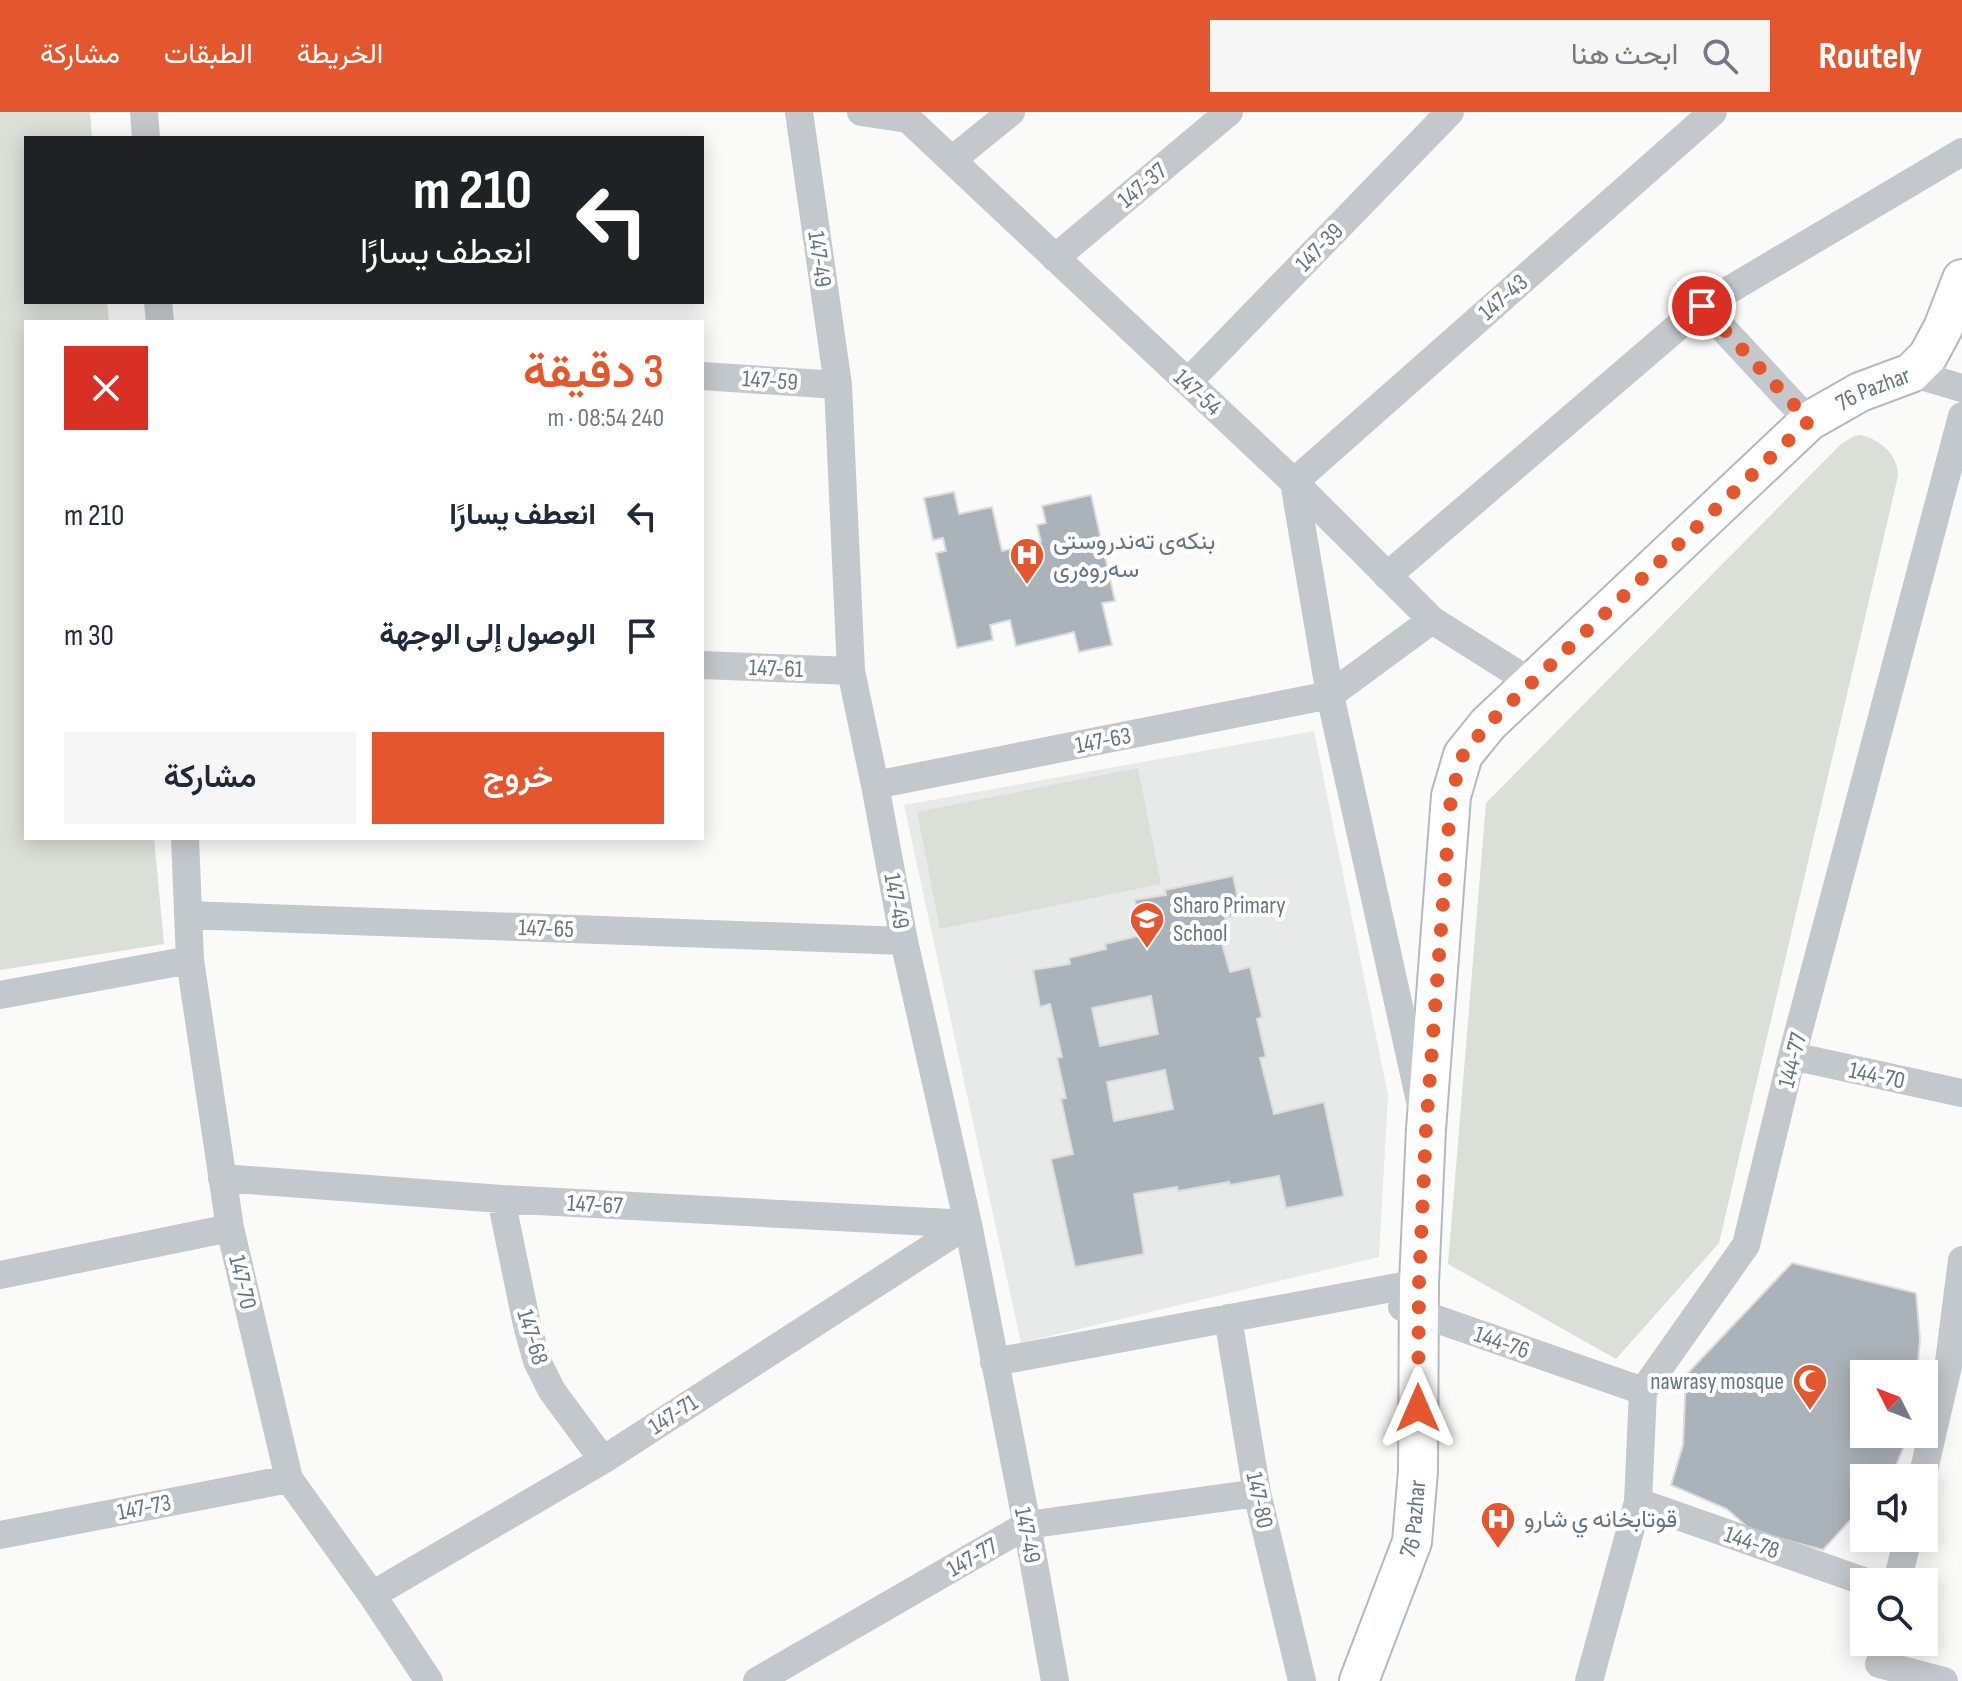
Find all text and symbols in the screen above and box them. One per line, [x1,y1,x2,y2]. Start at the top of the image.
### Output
search box [1210,20,1770,92]
icon: search [1698,34,1742,78]
text: Routely [1818,34,1922,79]
text: ابحث هنا [1571,37,1678,73]
text: مشاركة [40,38,120,71]
text: الطبقات [164,38,253,71]
text: الخريطة [297,38,383,71]
street label: 147-37 [1112,156,1173,214]
text: 210 m [413,158,532,225]
icon: left [560,168,664,272]
street label: 147-39 [1289,217,1349,278]
street label: 147-49 [801,229,838,289]
text: انعطف يسارًا [360,231,532,274]
street label: 147-43 [1473,268,1534,327]
pin [1668,272,1736,340]
icon: arrive [1680,284,1724,328]
text: 3 دقيقة [523,344,664,401]
button: close [64,346,148,430]
street label: 76 Pazhar [1831,361,1914,418]
street label: 147-54 [1168,363,1228,422]
street label: 147-59 [741,364,799,397]
text: 240 m · 08:54 [547,403,664,434]
icon: left [620,494,664,538]
text: انعطف يسارًا [449,497,596,533]
text: 210 m [64,498,124,534]
place label: بنکەی تەندروستی سەروەری [1053,527,1215,584]
hospital icon: بنکەی تەندروستی سەروەری [1008,536,1046,586]
icon: arrive [620,614,664,658]
text: الوصول إلى الوجهة [379,617,596,653]
text: 30 m [64,618,114,654]
street label: 147-61 [748,653,804,684]
street label: 147-63 [1073,721,1133,760]
button: مشاركة [64,732,356,824]
button: خروج [372,732,664,824]
street label: 147-49 [877,871,916,931]
place label: Sharo Primary School [1173,891,1286,948]
school or university icon: Sharo Primary School [1128,900,1166,950]
street label: 147-65 [518,913,574,944]
street label: 144-77 [1772,1029,1813,1091]
street label: 144-70 [1846,1055,1908,1096]
street label: 147-67 [566,1189,624,1220]
street label: 147-70 [222,1252,263,1312]
street label: 147-68 [510,1306,555,1368]
street label: 144-76 [1470,1320,1533,1365]
north arrow [1850,1360,1938,1448]
map controls [1850,1360,1938,1656]
mosque icon: nawrasy mosque [1791,1362,1829,1412]
position arrow [1376,1366,1460,1450]
place label: nawrasy mosque [1650,1367,1784,1396]
street label: 147-71 [643,1388,704,1441]
button: sound [1850,1464,1938,1552]
street label: 147-80 [1239,1469,1280,1531]
street label: 76 Pazhar [1393,1479,1432,1562]
street label: 147-73 [115,1488,173,1527]
hospital icon: قوتابخانه ي شارو [1479,1500,1517,1550]
street label: 147-49 [1008,1505,1047,1565]
place label: قوتابخانه ي شارو [1524,1505,1677,1538]
street label: 144-78 [1720,1520,1783,1565]
street label: 147-77 [942,1531,1003,1583]
button: search [1850,1568,1938,1656]

